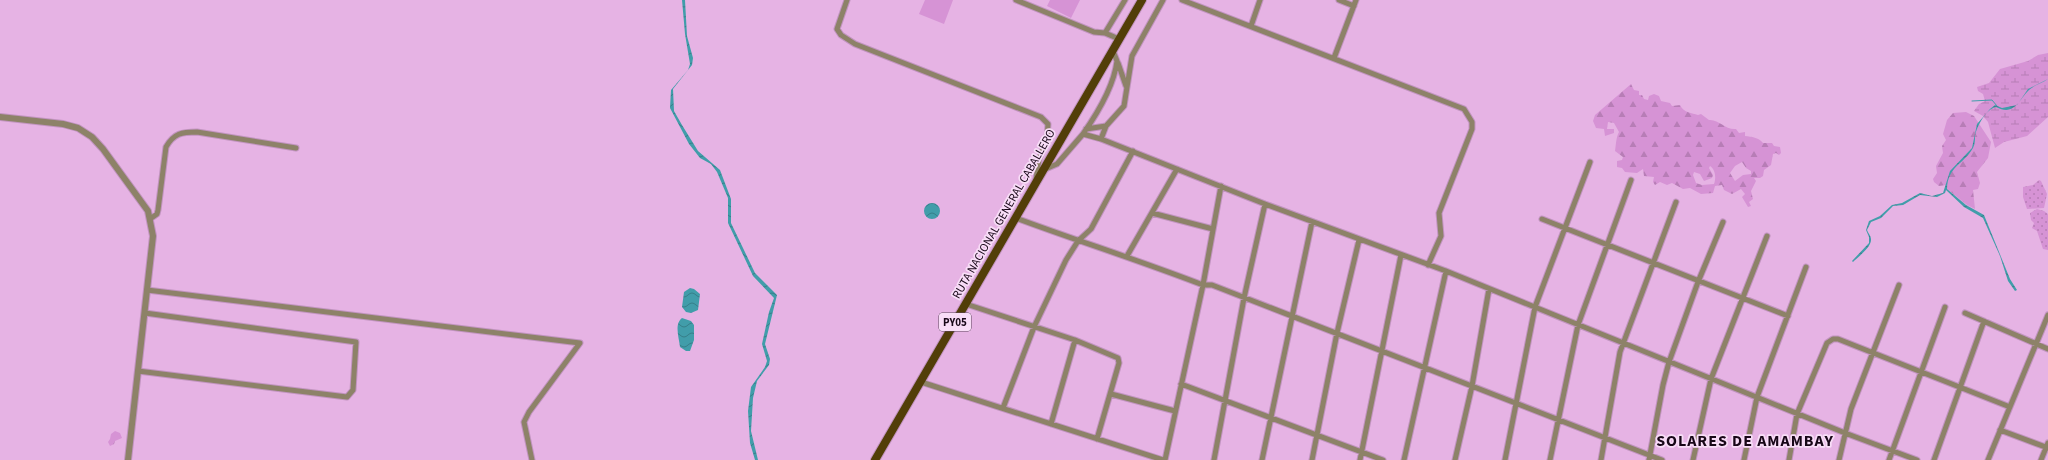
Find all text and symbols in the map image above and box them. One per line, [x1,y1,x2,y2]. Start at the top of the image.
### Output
street label: RUTA NACIONAL GENERAL CABALLERO [948,126,1060,302]
road number: PY05 [939,313,971,331]
district label: SOLARES DE AMAMBAY [1656,430,1834,452]

